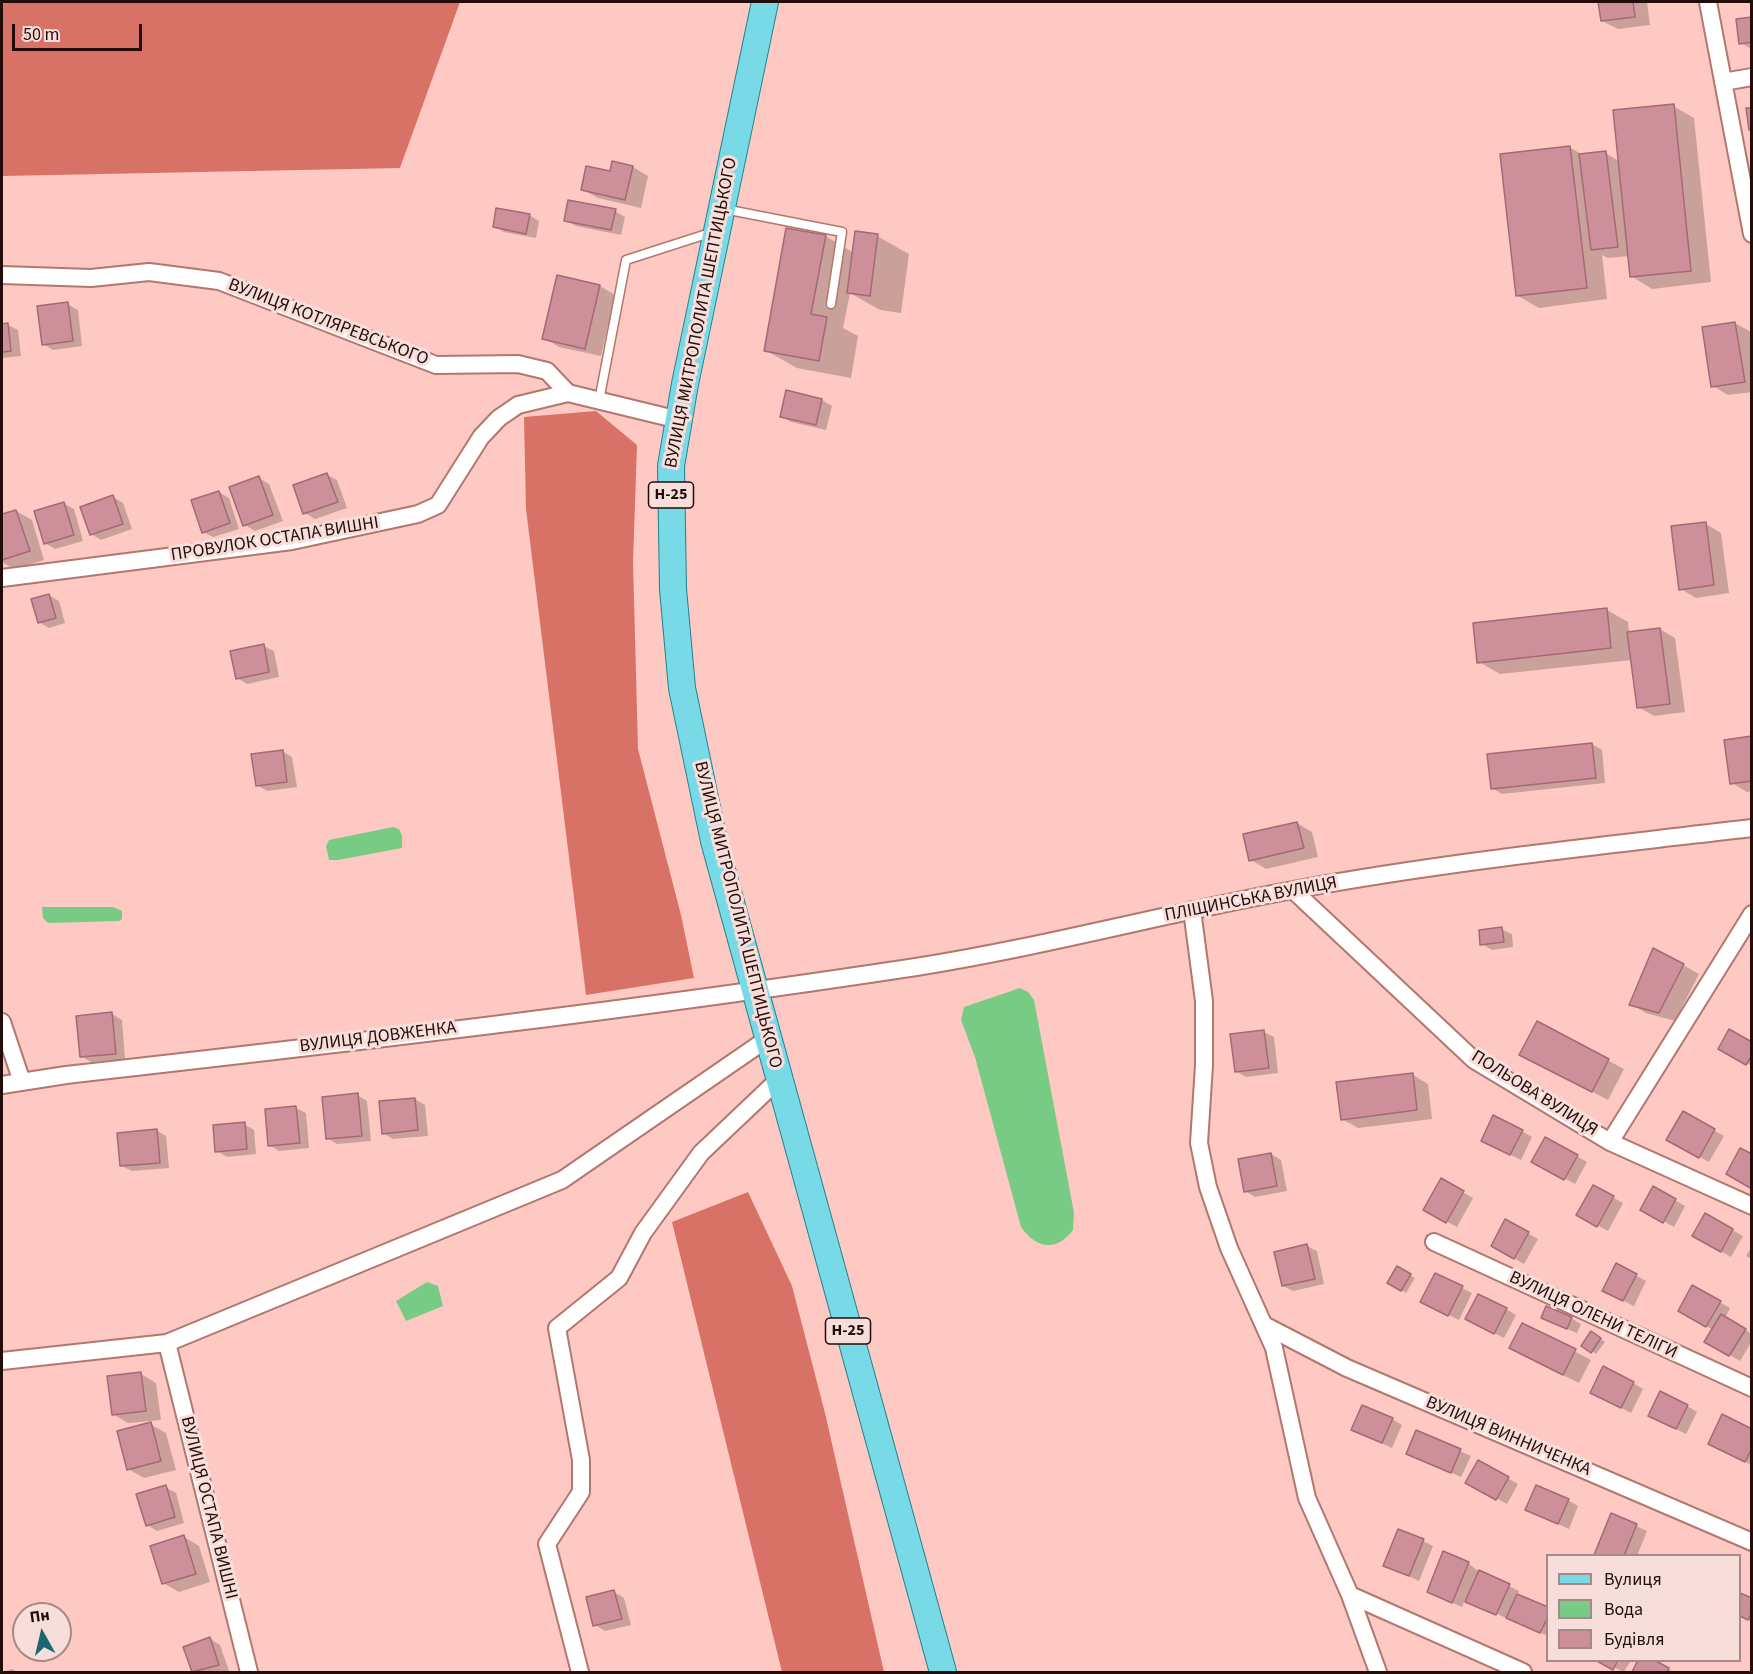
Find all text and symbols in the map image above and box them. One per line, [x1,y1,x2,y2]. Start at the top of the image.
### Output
scale bar [15,12,146,50]
text: 50 m [23,22,59,47]
street label: ВУЛИЦЯ МИТРОПОЛИТА ШЕПТИЦЬКОГО [661,156,743,470]
street label: ВУЛИЦЯ КОТЛЯРЕВСЬКОГО [225,275,431,371]
road number: Н-25 [648,482,694,508]
street label: ПРОВУЛОК ОСТАПА ВИШНІ [170,513,380,567]
street label: ВУЛИЦЯ МИТРОПОЛИТА ШЕПТИЦЬКОГО [688,759,786,1071]
street label: ПЛІЩИНСЬКА ВУЛИЦЯ [1163,873,1339,927]
street label: ВУЛИЦЯ ДОВЖЕНКА [298,1018,458,1058]
street label: ПОЛЬОВА ВУЛИЦЯ [1467,1046,1601,1142]
street label: ВУЛИЦЯ ОЛЕНИ ТЕЛІГИ [1505,1268,1681,1364]
road number: Н-25 [826,1318,870,1344]
street label: ВУЛИЦЯ ВИННИЧЕНКА [1422,1392,1594,1482]
street label: ВУЛИЦЯ ОСТАПА ВИШНІ [175,1414,241,1602]
legend [1546,1554,1741,1662]
text: Вулиця [1604,1567,1662,1592]
text: Вода [1604,1597,1643,1622]
north arrow [12,1602,72,1662]
text: Пн [28,1604,51,1628]
text: Будівля [1604,1627,1664,1652]

